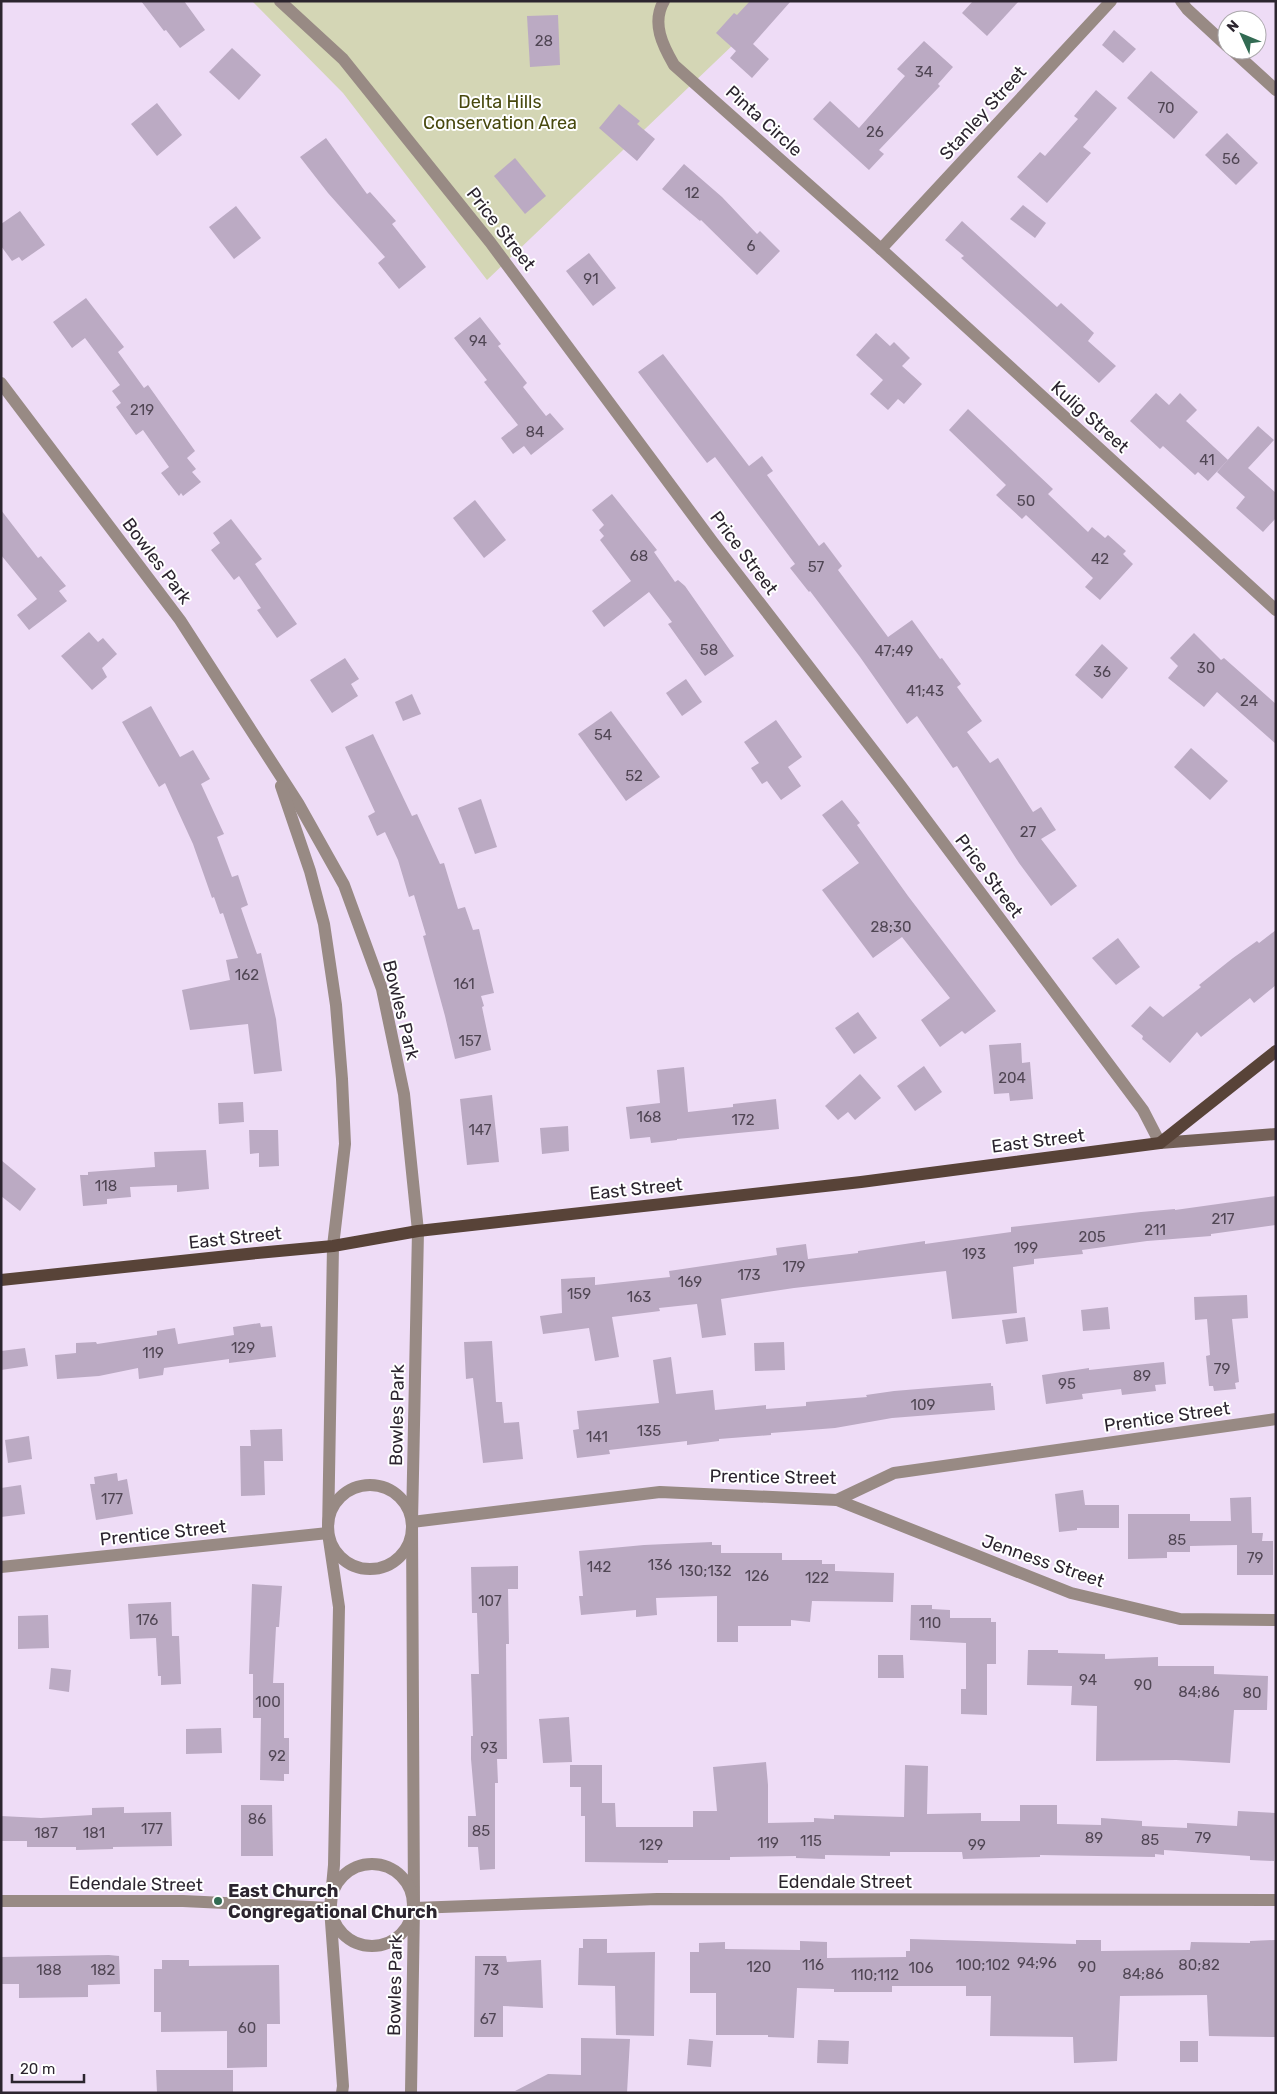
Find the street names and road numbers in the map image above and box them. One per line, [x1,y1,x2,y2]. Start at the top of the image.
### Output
street label: Stanley Street [935,61,1031,165]
street label: Pinta Circle [721,81,807,161]
street label: Price Street [462,183,540,275]
street label: Kulig Street [1047,376,1133,458]
street label: Price Street [705,507,783,599]
street label: Bowles Park [118,514,197,609]
street label: Price Street [950,830,1028,922]
street label: Bowles Park [378,958,424,1063]
street label: East Street [990,1124,1086,1158]
street label: East Street [588,1173,684,1205]
street label: East Street [187,1222,283,1254]
street label: Bowles Park [385,1363,409,1466]
street label: Prentice Street [1103,1397,1231,1437]
street label: Prentice Street [709,1465,837,1489]
street label: Prentice Street [99,1515,227,1551]
street label: Jenness Street [979,1530,1107,1592]
street label: Edendale Street [778,1871,912,1893]
street label: Edendale Street [69,1872,203,1896]
street label: Bowles Park [383,1933,407,2036]

